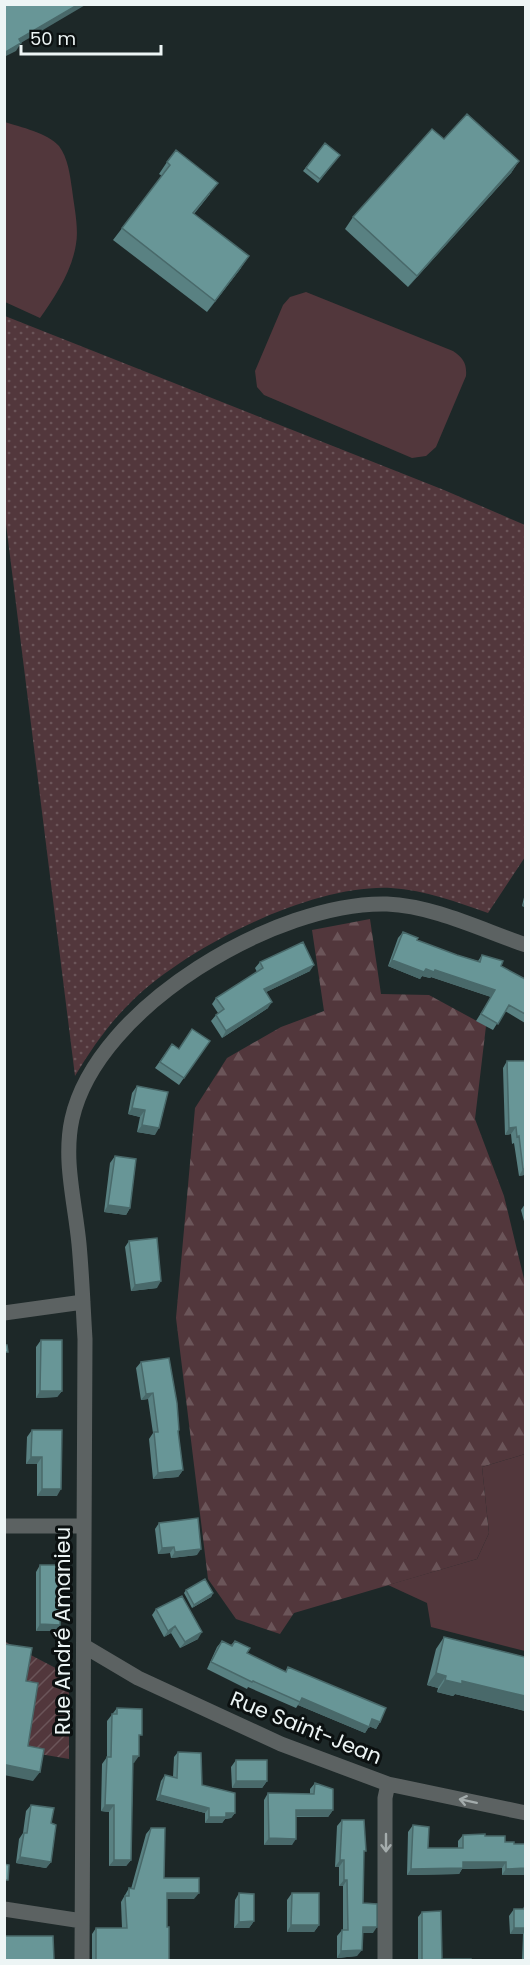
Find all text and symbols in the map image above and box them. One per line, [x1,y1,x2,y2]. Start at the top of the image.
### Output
scale bar [21,18,160,56]
text: 50 m [30,26,76,51]
street label: Rue André Amanieu [48,1527,77,1735]
street label: Rue Saint-Jean [226,1684,386,1771]
one-way arrow [459,1795,479,1806]
one-way arrow [380,1832,391,1852]

